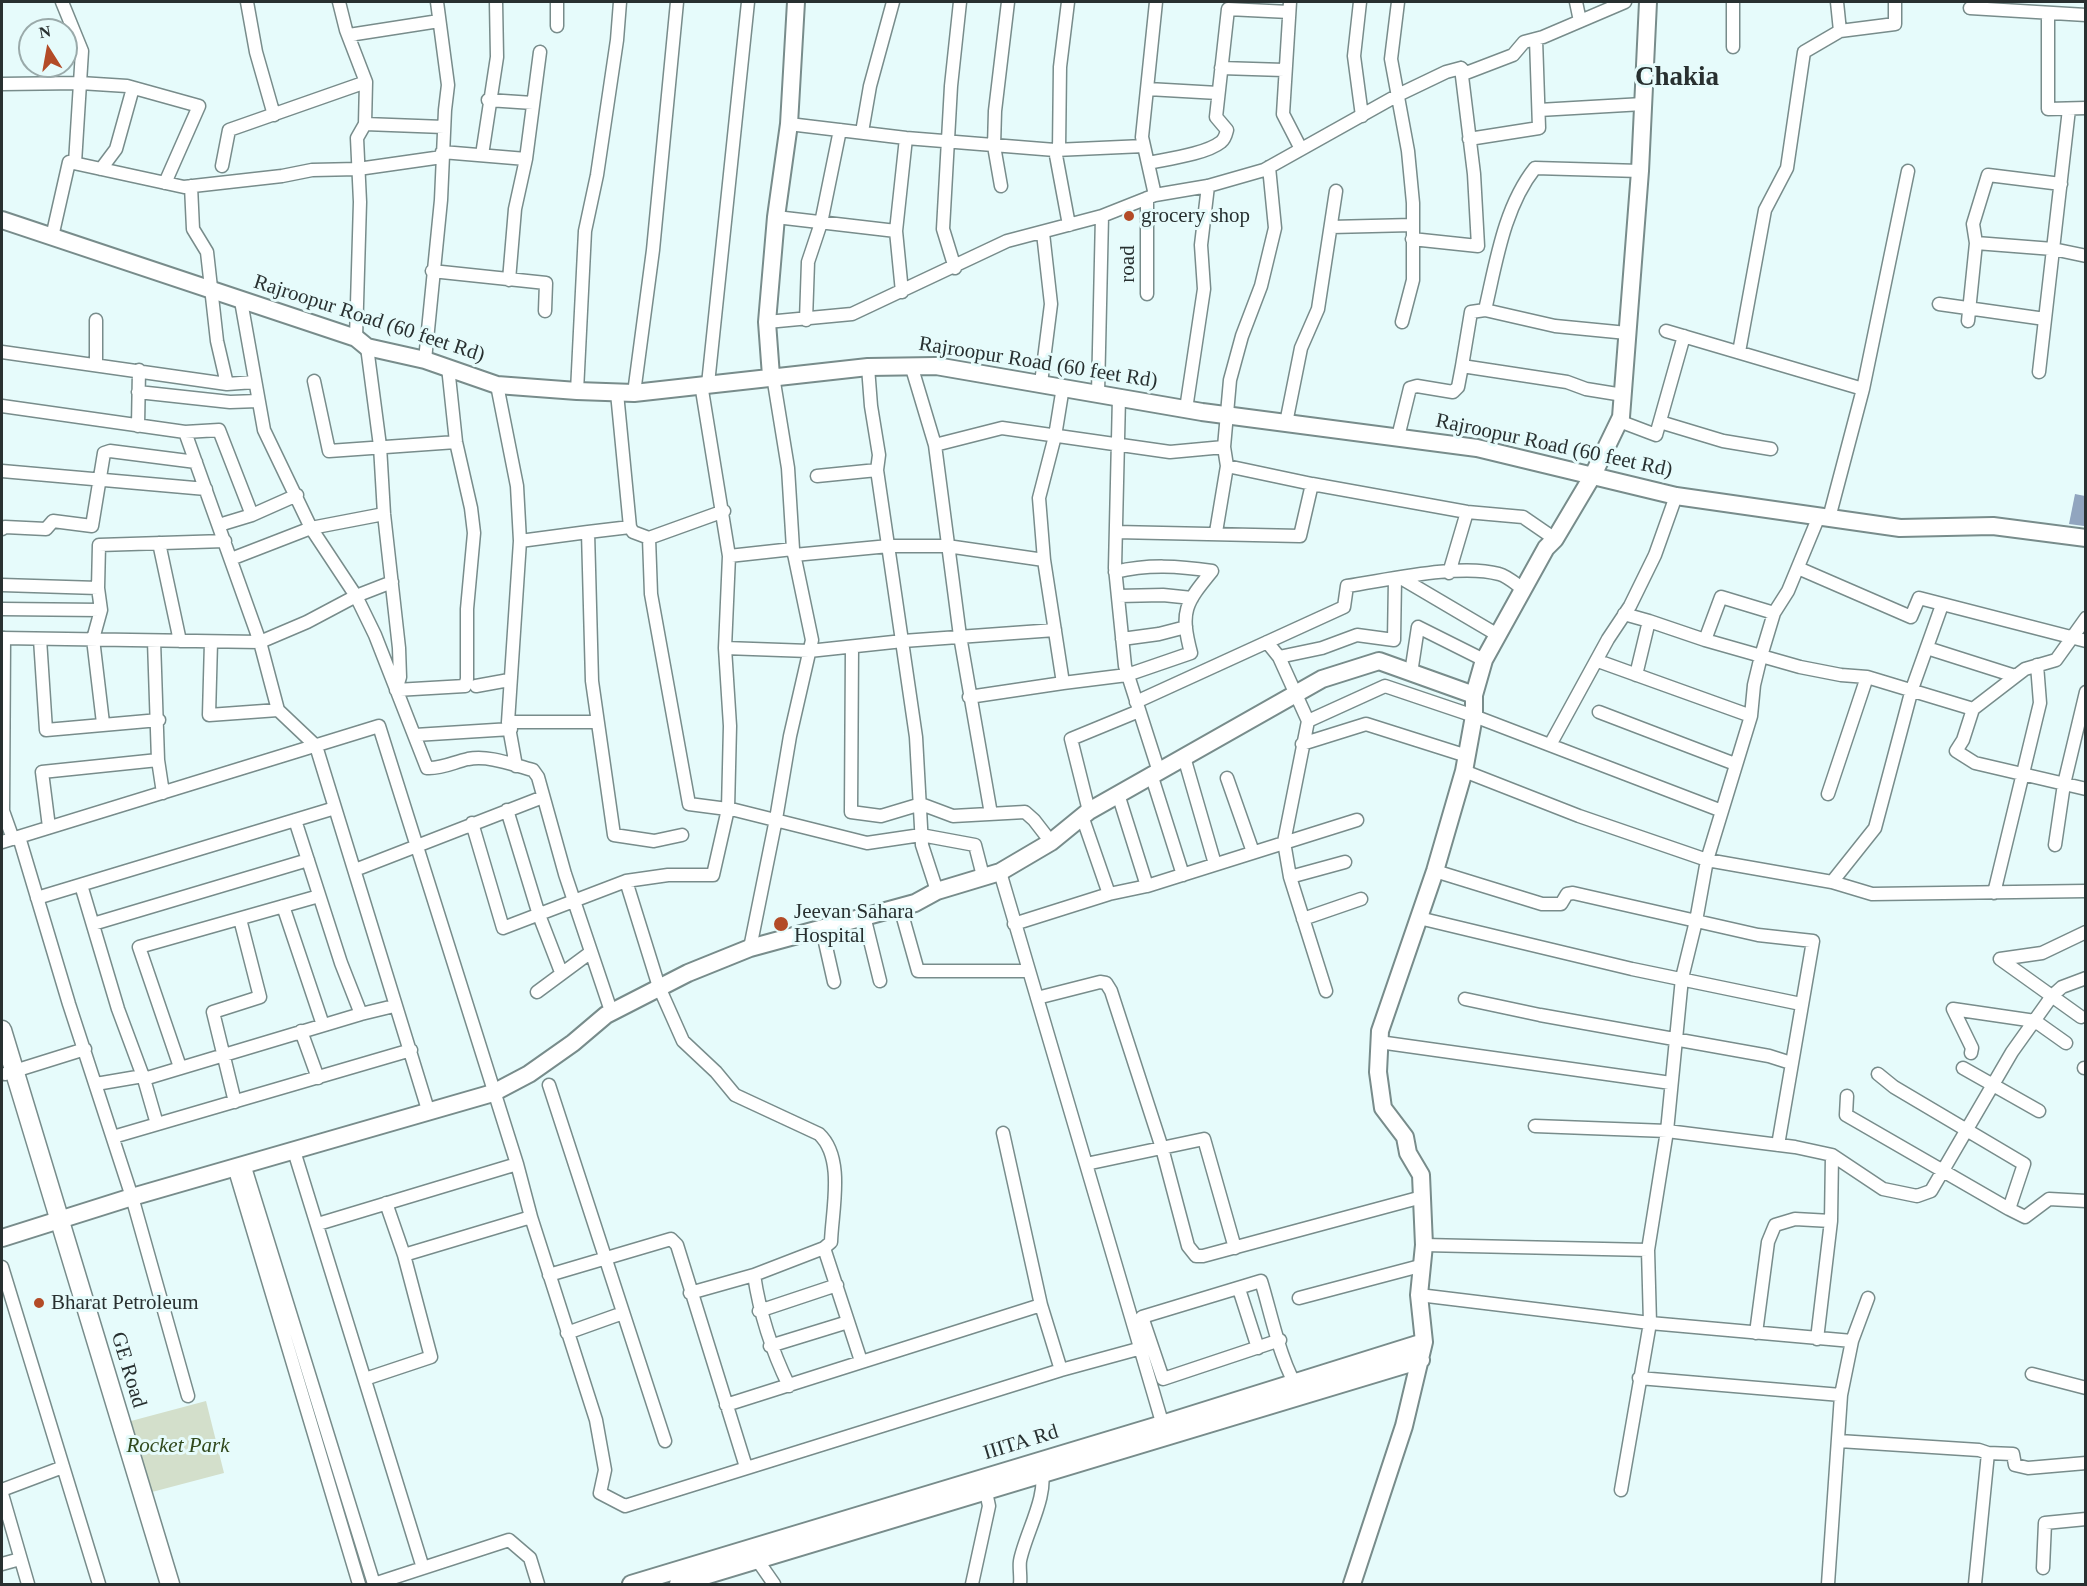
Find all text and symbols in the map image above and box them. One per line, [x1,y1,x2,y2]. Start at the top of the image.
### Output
north arrow [18,18,78,78]
text: N [38,22,52,41]
district label: Chakia [1635,62,1719,94]
place label: grocery shop [1141,203,1250,229]
marker: grocery shop [1122,209,1136,223]
street label: road [1115,245,1141,283]
street label: Rajroopur Road (60 feet Rd) [250,270,488,368]
street label: Rajroopur Road (60 feet Rd) [917,332,1159,394]
street label: Rajroopur Road (60 feet Rd) [1433,409,1675,483]
place label: Jeevan Sahara Hospital [794,899,914,949]
marker: Jeevan Sahara Hospital [772,915,790,933]
place label: Bharat Petroleum [51,1290,199,1316]
marker: Bharat Petroleum [32,1296,46,1310]
street label: GE Road [105,1329,151,1411]
street label: IIITA Rd [980,1420,1062,1466]
park label: Rocket Park [126,1433,230,1459]

